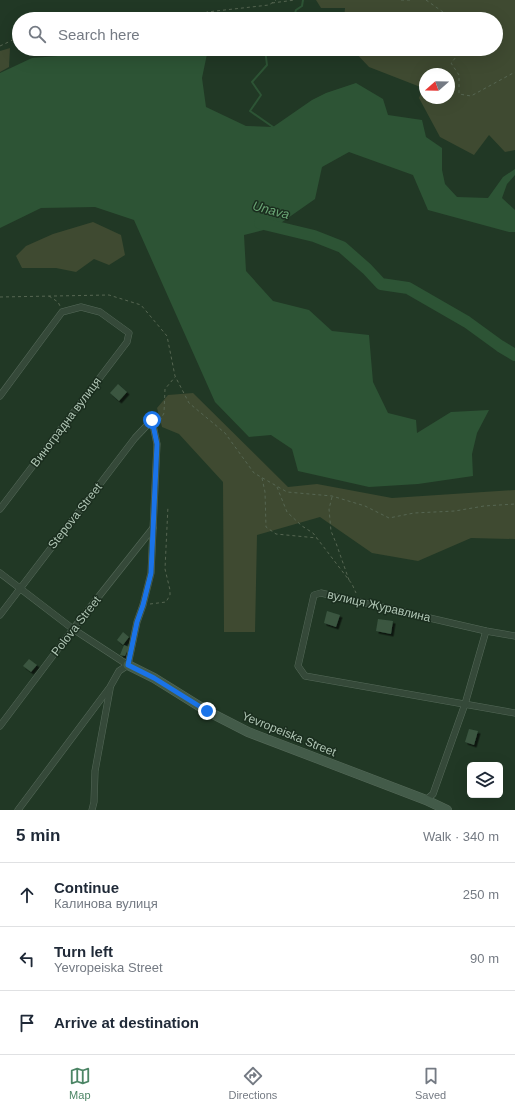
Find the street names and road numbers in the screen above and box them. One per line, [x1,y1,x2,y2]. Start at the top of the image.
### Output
street label: Виноградна вулиця [28,375,104,469]
street label: Stepova Street [45,480,105,552]
street label: вулиця Журавлина [326,587,432,625]
street label: Polova Street [48,593,104,659]
street label: Yevropeiska Street [240,709,339,760]

